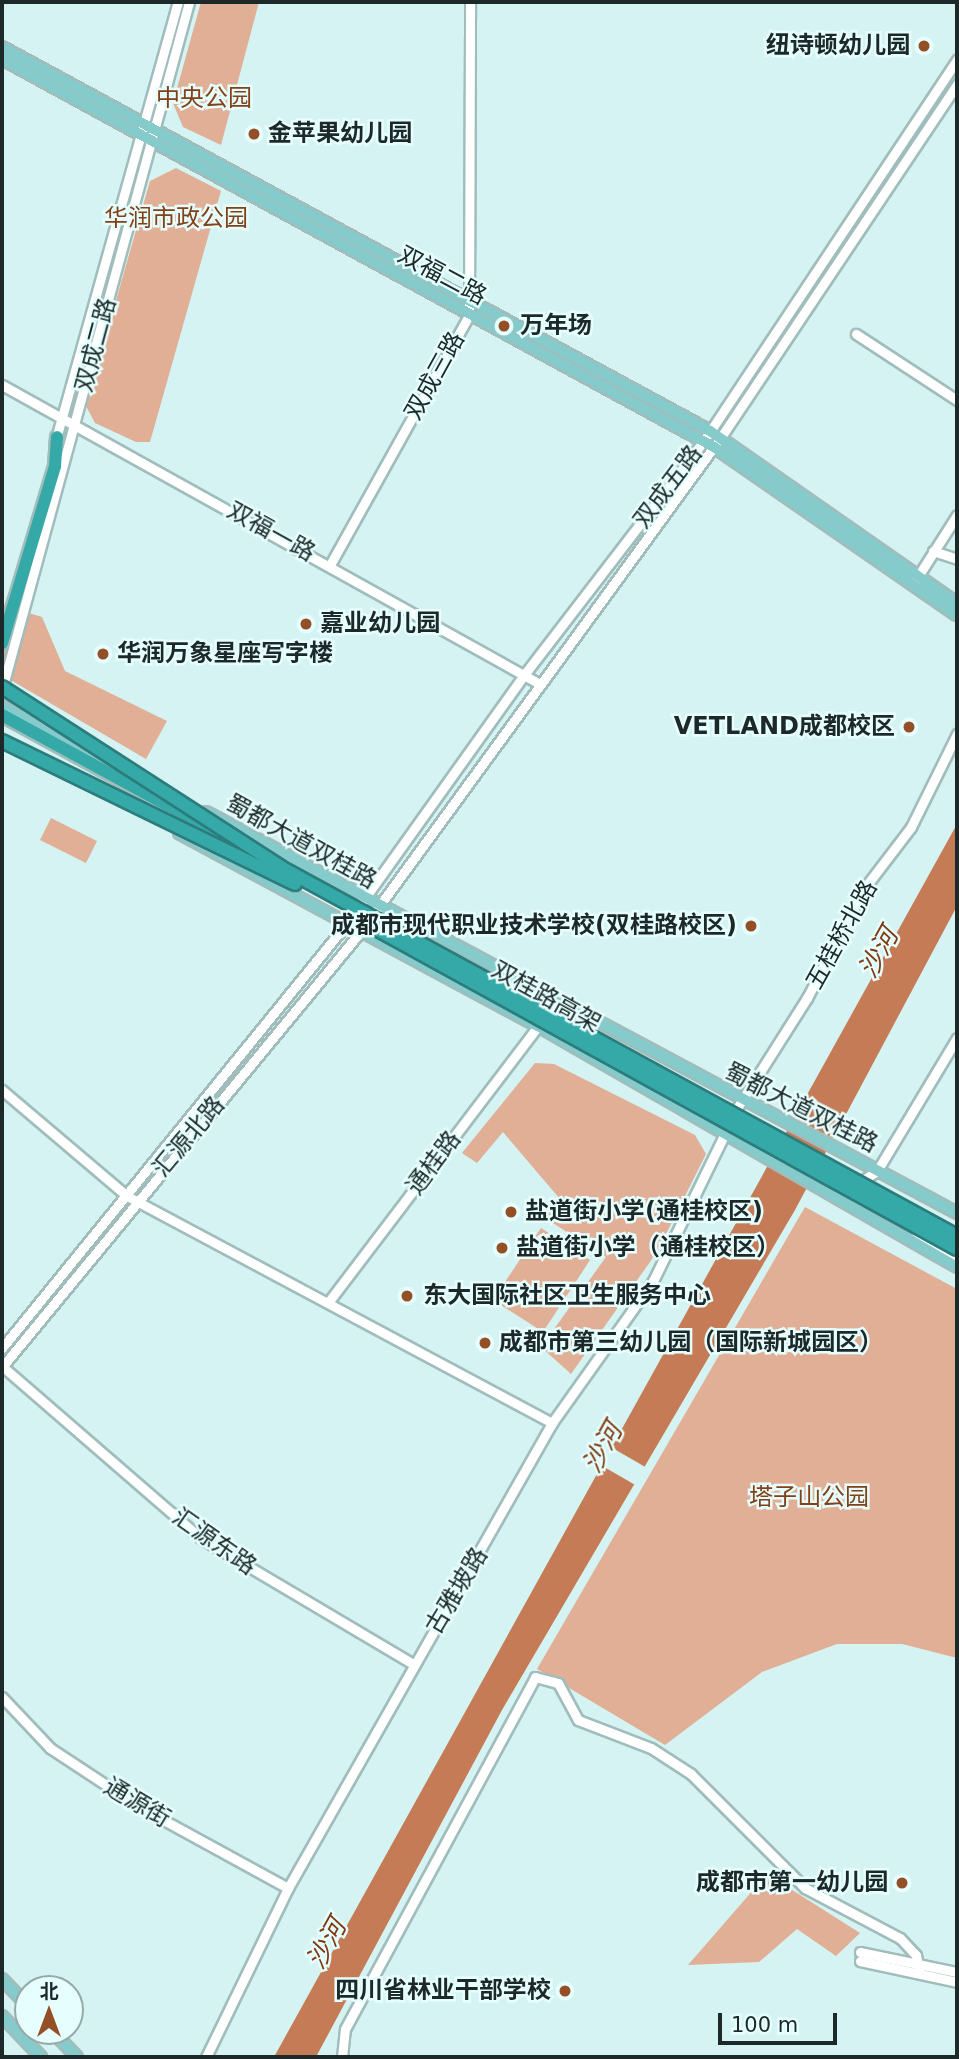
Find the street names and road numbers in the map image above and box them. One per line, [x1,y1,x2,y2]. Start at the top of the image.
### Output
street label: 双福二路 [393,241,491,311]
street label: 双成二路 [70,295,122,395]
street label: 双成三路 [399,327,471,425]
street label: 双成五路 [628,440,708,534]
street label: 双福一路 [222,496,320,568]
street label: 蜀都大道双桂路 [221,789,381,895]
street label: 五桂桥北路 [800,876,884,994]
street label: 双桂路高架 [487,955,605,1039]
street label: 蜀都大道双桂路 [720,1057,882,1159]
street label: 汇源北路 [147,1091,231,1183]
street label: 通桂路 [401,1126,467,1200]
street label: 汇源东路 [166,1503,262,1581]
street label: 古雅坡路 [420,1542,494,1640]
street label: 通源街 [99,1772,175,1834]

